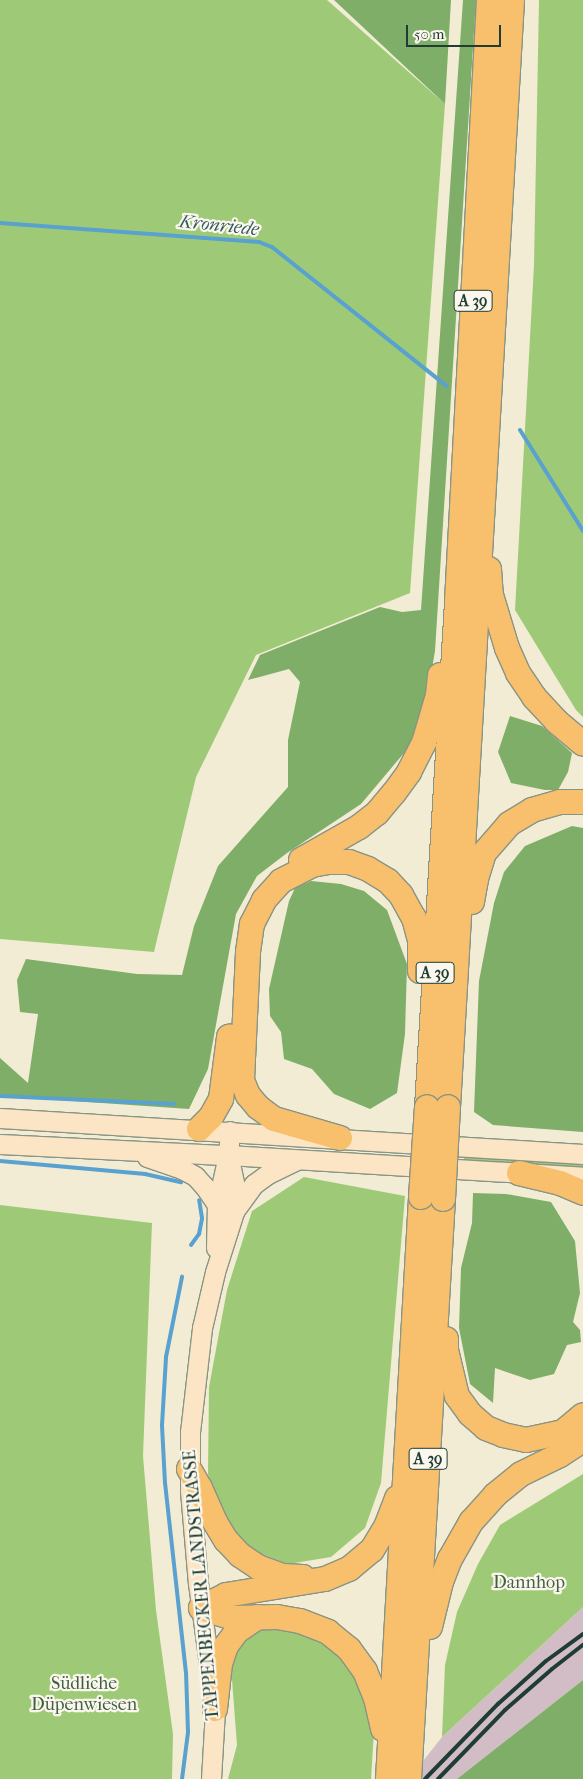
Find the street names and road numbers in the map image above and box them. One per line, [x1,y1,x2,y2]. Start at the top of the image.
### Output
road number: A 39 [453,288,493,314]
road number: A 39 [415,960,455,986]
road number: A 39 [408,1446,448,1472]
street label: TAPPENBECKER LANDSTRASSE [179,1449,225,1721]

